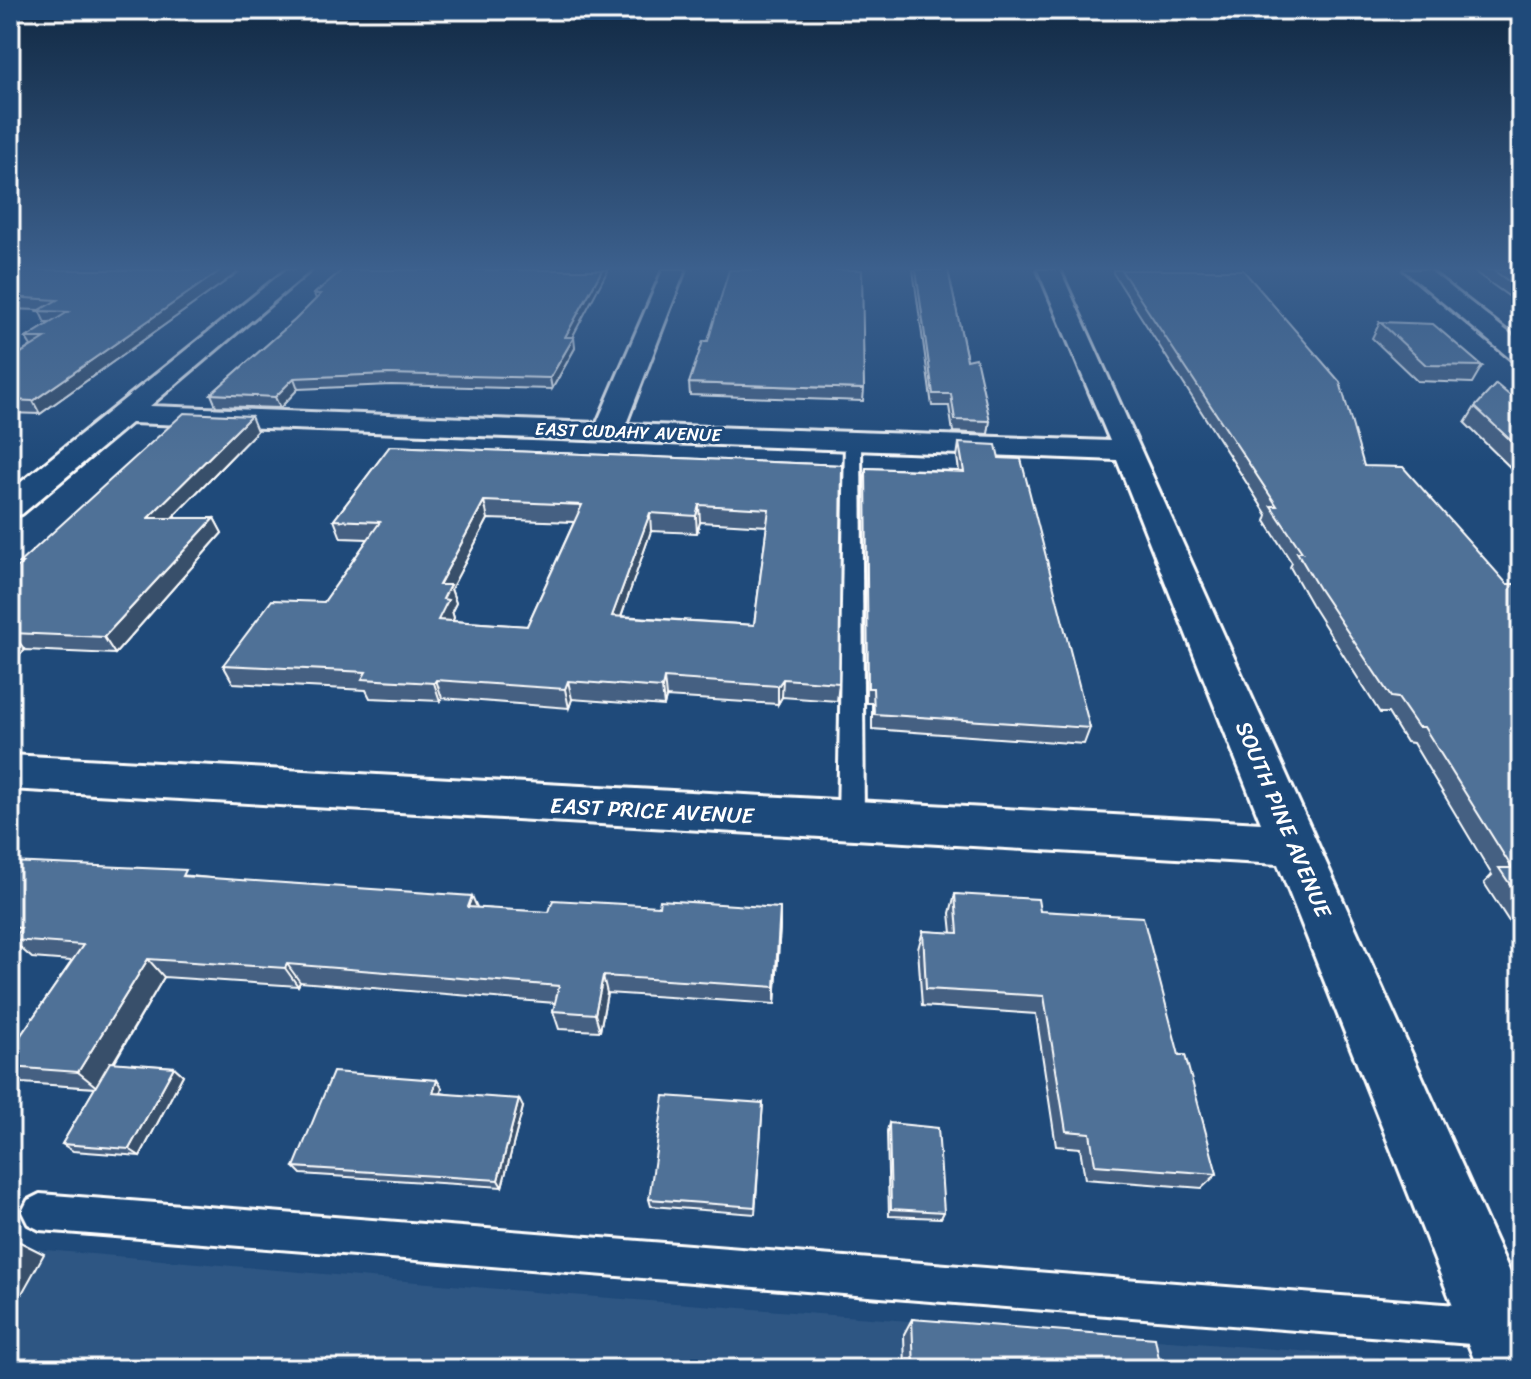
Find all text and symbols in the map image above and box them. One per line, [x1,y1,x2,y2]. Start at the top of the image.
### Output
street label: EAST CUDAHY AVENUE [534,413,723,451]
street label: SOUTH PINE AVENUE [1224,715,1343,925]
street label: EAST PRICE AVENUE [549,786,756,835]

